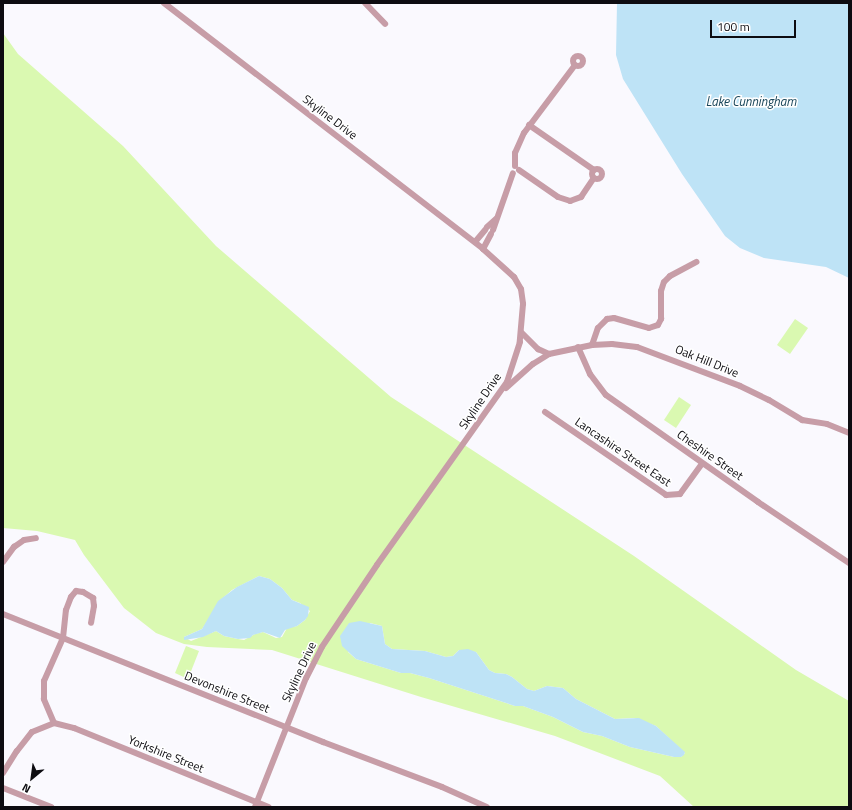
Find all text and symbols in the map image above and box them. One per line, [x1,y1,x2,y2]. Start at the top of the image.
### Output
scale bar [712,12,798,38]
text: 100 m [717,17,750,36]
street label: Skyline Drive [300,92,360,142]
water label: Lake Cunningham [706,93,796,109]
street label: Oak Hill Drive [673,342,741,380]
street label: Skyline Drive [456,370,504,432]
street label: Lancashire Street East [572,414,674,490]
street label: Cheshire Street [674,427,746,483]
street label: Skyline Drive [279,640,319,704]
street label: Devonshire Street [182,668,272,716]
street label: Yorkshire Street [126,732,206,776]
north arrow [12,758,52,798]
text: N [19,780,33,797]

